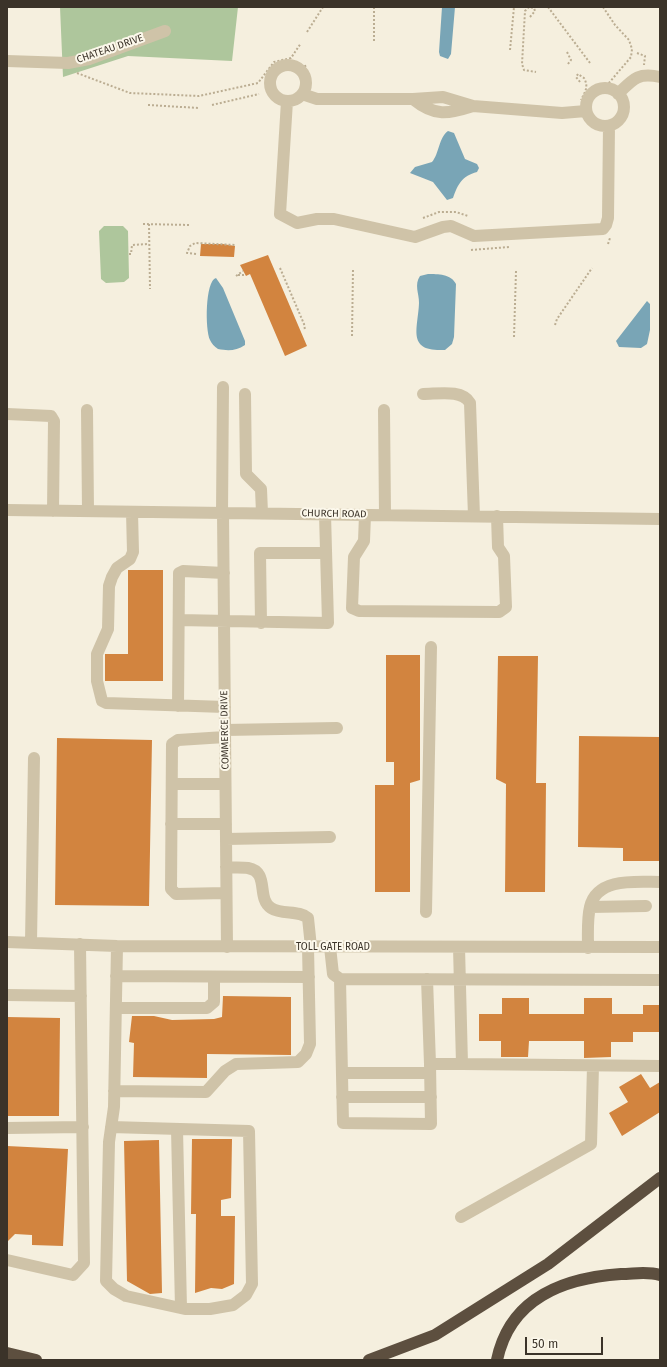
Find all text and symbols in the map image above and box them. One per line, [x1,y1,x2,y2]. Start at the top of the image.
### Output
street label: CHATEAU DRIVE [75,32,145,66]
street label: CHURCH ROAD [301,507,367,521]
street label: COMMERCE DRIVE [218,690,232,770]
street label: TOLL GATE ROAD [296,941,370,953]
scale bar [527,1329,605,1355]
text: 50 m [532,1337,558,1351]

